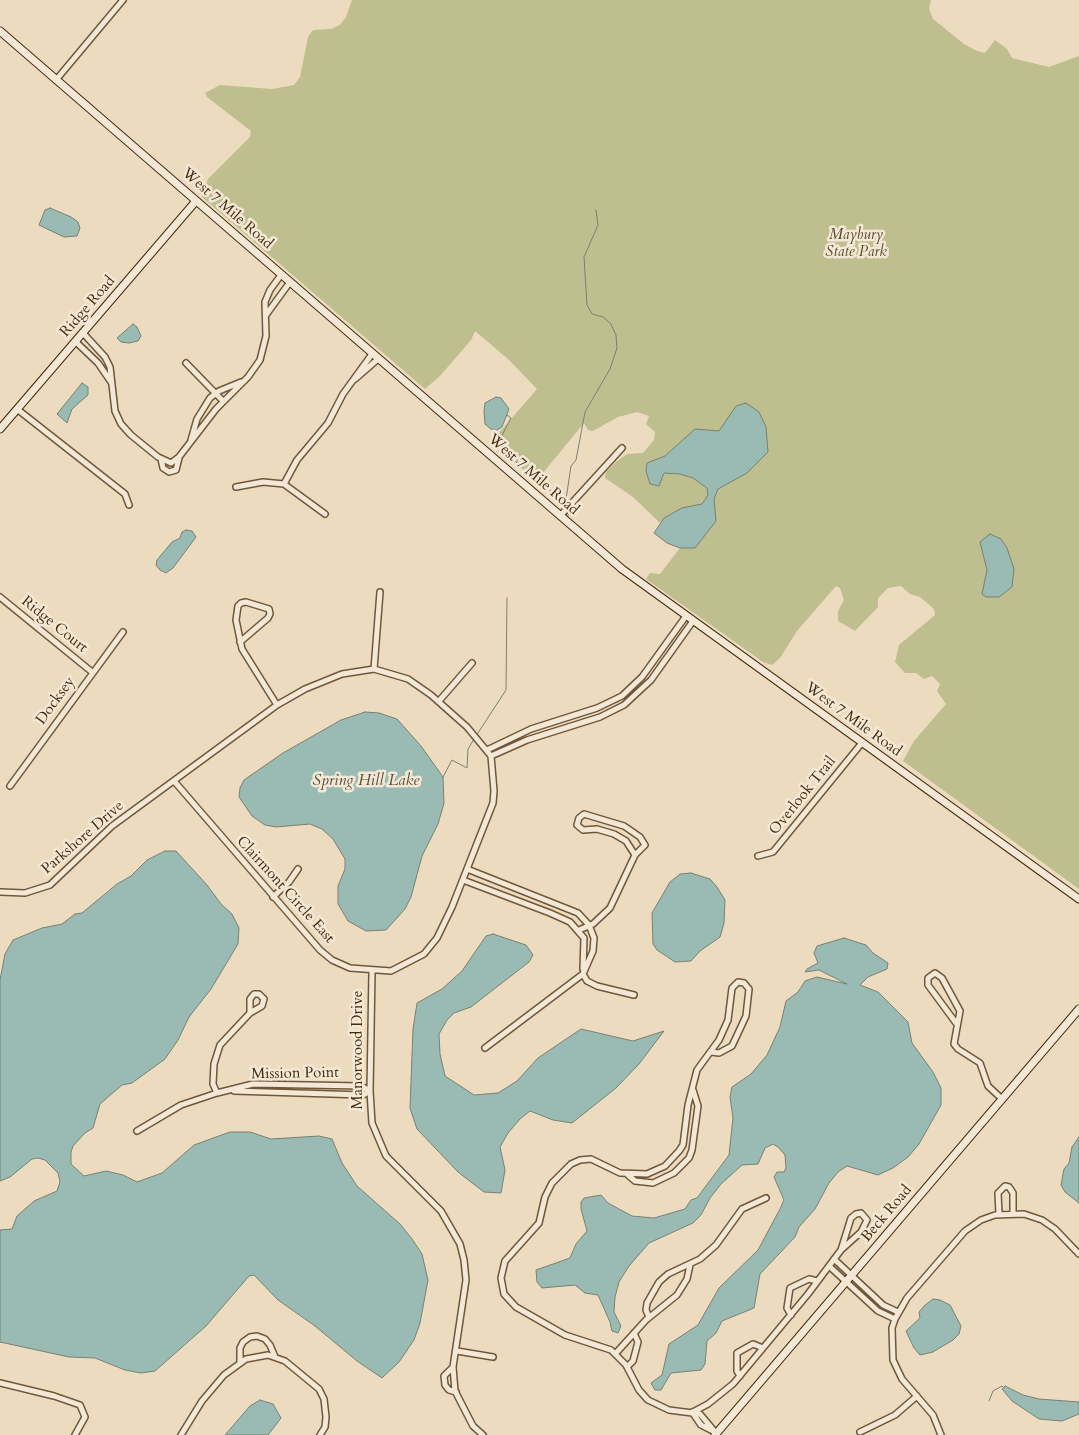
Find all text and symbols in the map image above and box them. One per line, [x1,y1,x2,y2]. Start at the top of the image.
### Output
street label: West 7 Mile Road [178,165,276,253]
park label: Maybury State Park [825,227,887,262]
street label: Ridge Road [57,273,119,341]
street label: West 7 Mile Road [484,431,582,519]
street label: Ridge Court [17,593,91,657]
street label: Docksey [33,673,79,729]
street label: West 7 Mile Road [801,679,905,761]
street label: Overlook Trail [766,753,840,839]
water label: Spring Hill Lake [313,771,419,791]
street label: Parkshore Drive [38,797,128,879]
street label: Clairmont Circle East [232,833,338,947]
street label: Manorwood Drive [350,990,368,1110]
street label: Mission Point [251,1064,339,1084]
street label: Beck Road [858,1182,916,1246]

